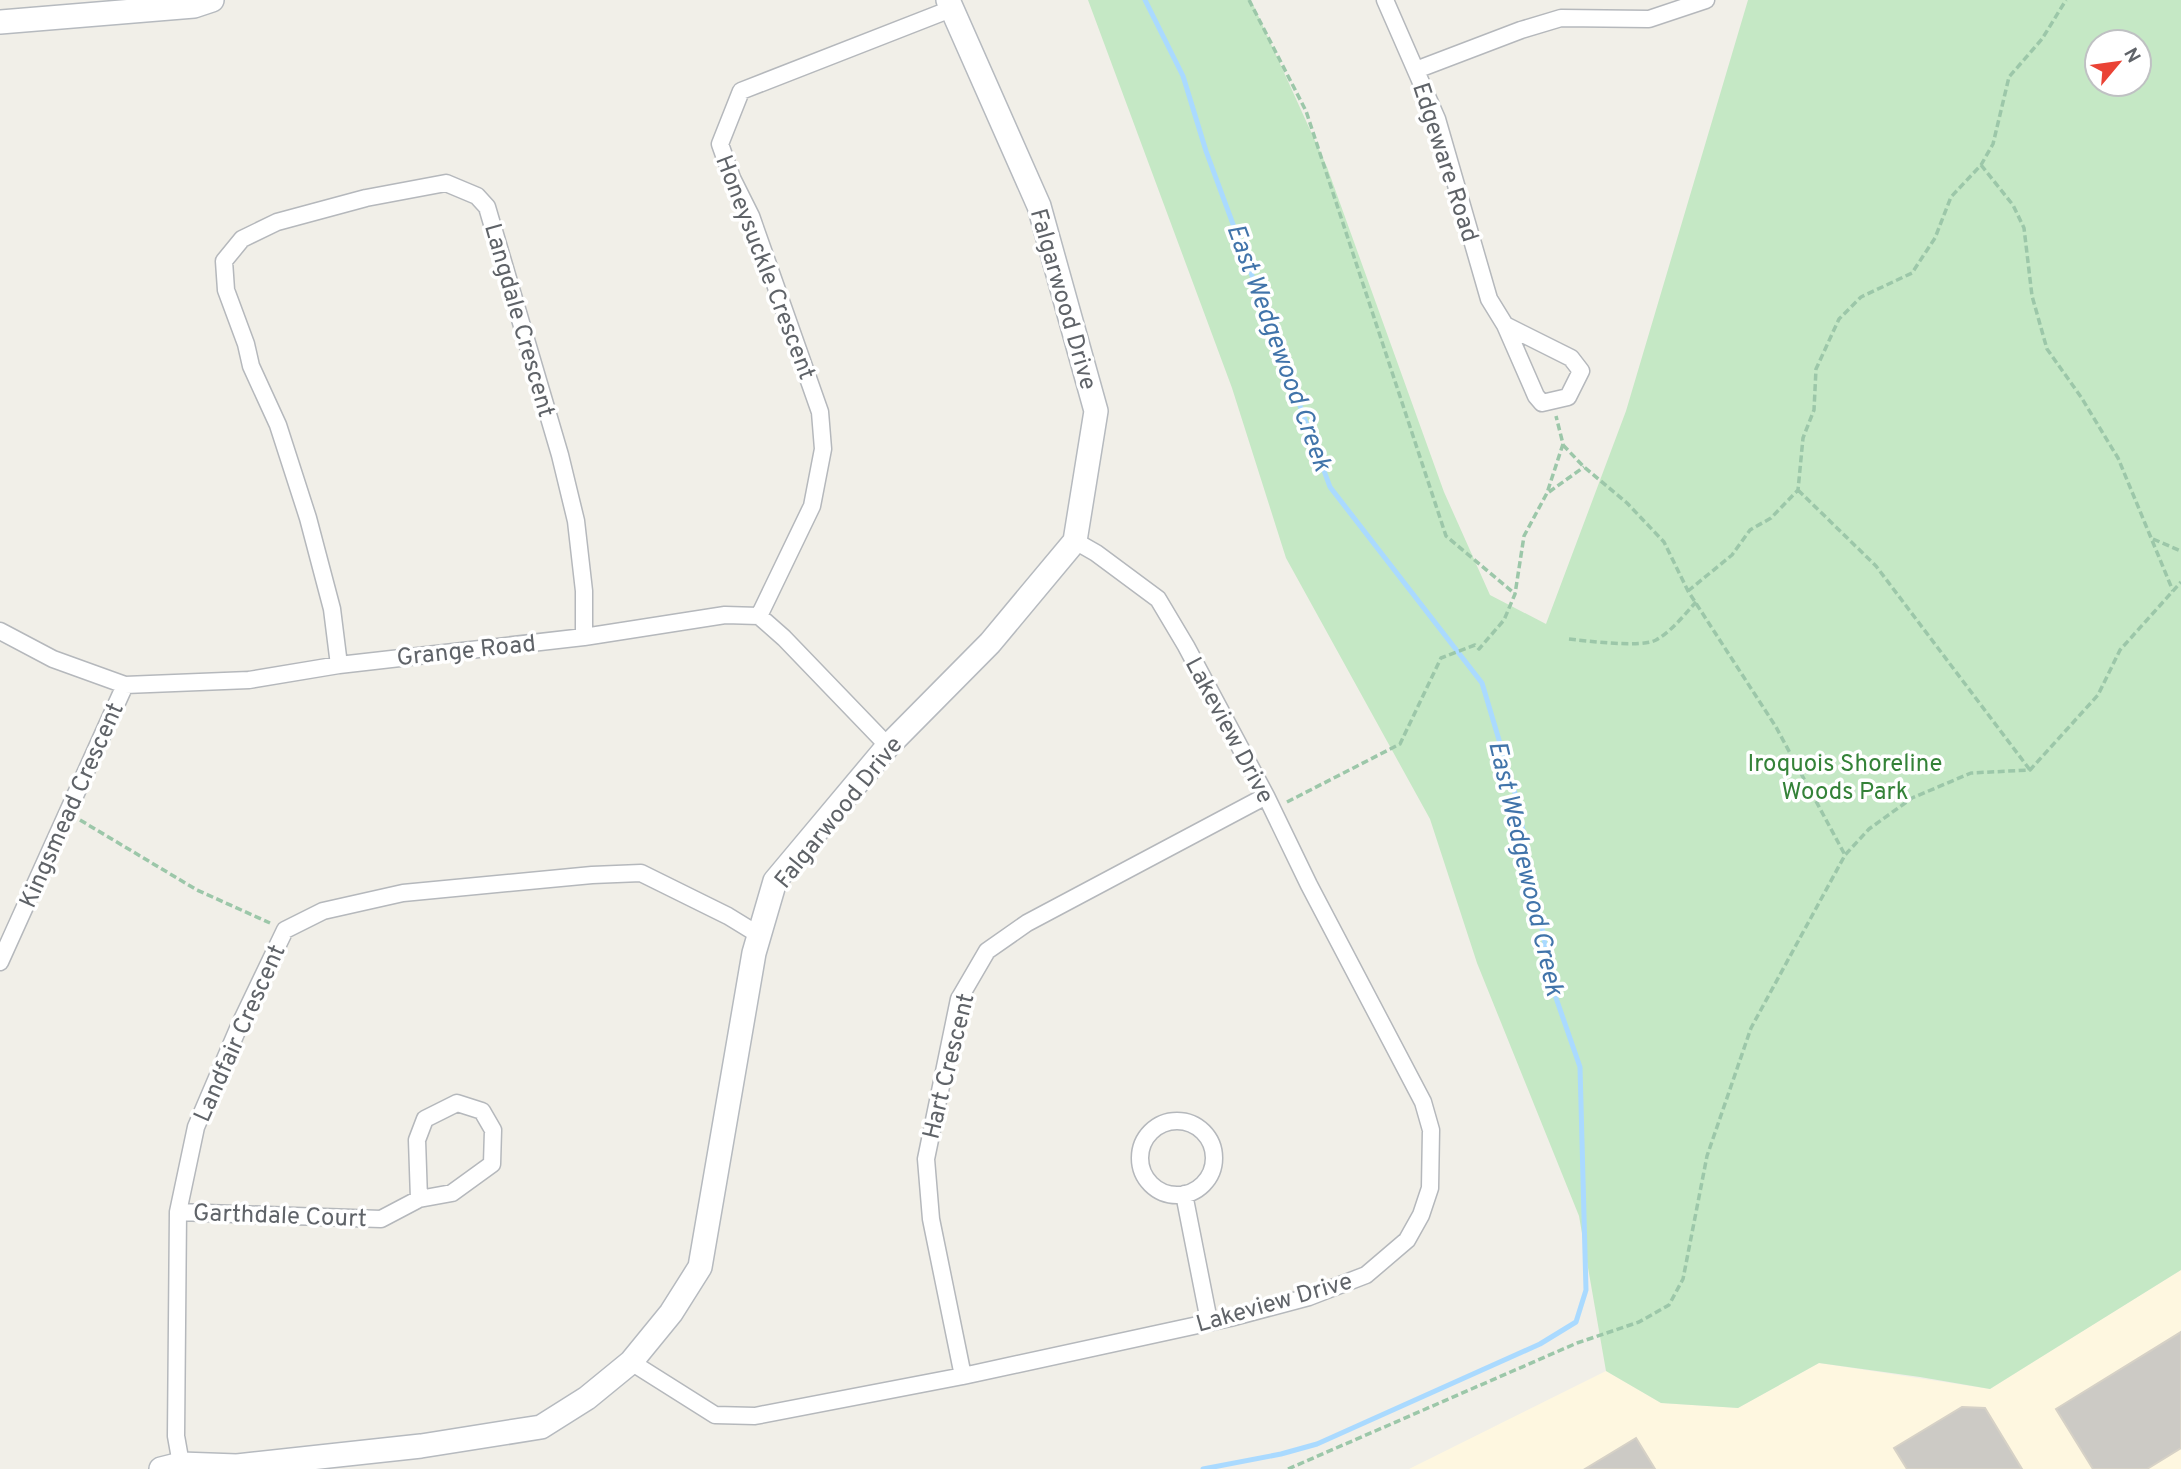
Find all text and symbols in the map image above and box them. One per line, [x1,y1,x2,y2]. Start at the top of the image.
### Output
north arrow [2083,28,2153,98]
text: N [2117,44,2145,68]
street label: Edgeware Road [1404,79,1484,246]
street label: Honeysuckle Crescent [707,151,821,384]
street label: Falgarwood Drive [1022,206,1102,394]
street label: Langdale Crescent [476,220,560,421]
water label: East Wedgewood Creek [1218,220,1338,477]
street label: Grange Road [395,630,537,674]
street label: Lakeview Drive [1177,653,1279,809]
street label: Kingsmead Crescent [14,698,132,913]
street label: Falgarwood Drive [769,731,910,895]
water label: East Wedgewood Creek [1479,738,1570,1000]
park label: Iroquois Shoreline Woods Park [1748,750,1942,808]
street label: Landfair Crescent [188,941,293,1127]
street label: Hart Crescent [917,991,983,1142]
street label: Garthdale Court [192,1199,367,1235]
street label: Lakeview Drive [1193,1267,1356,1341]

